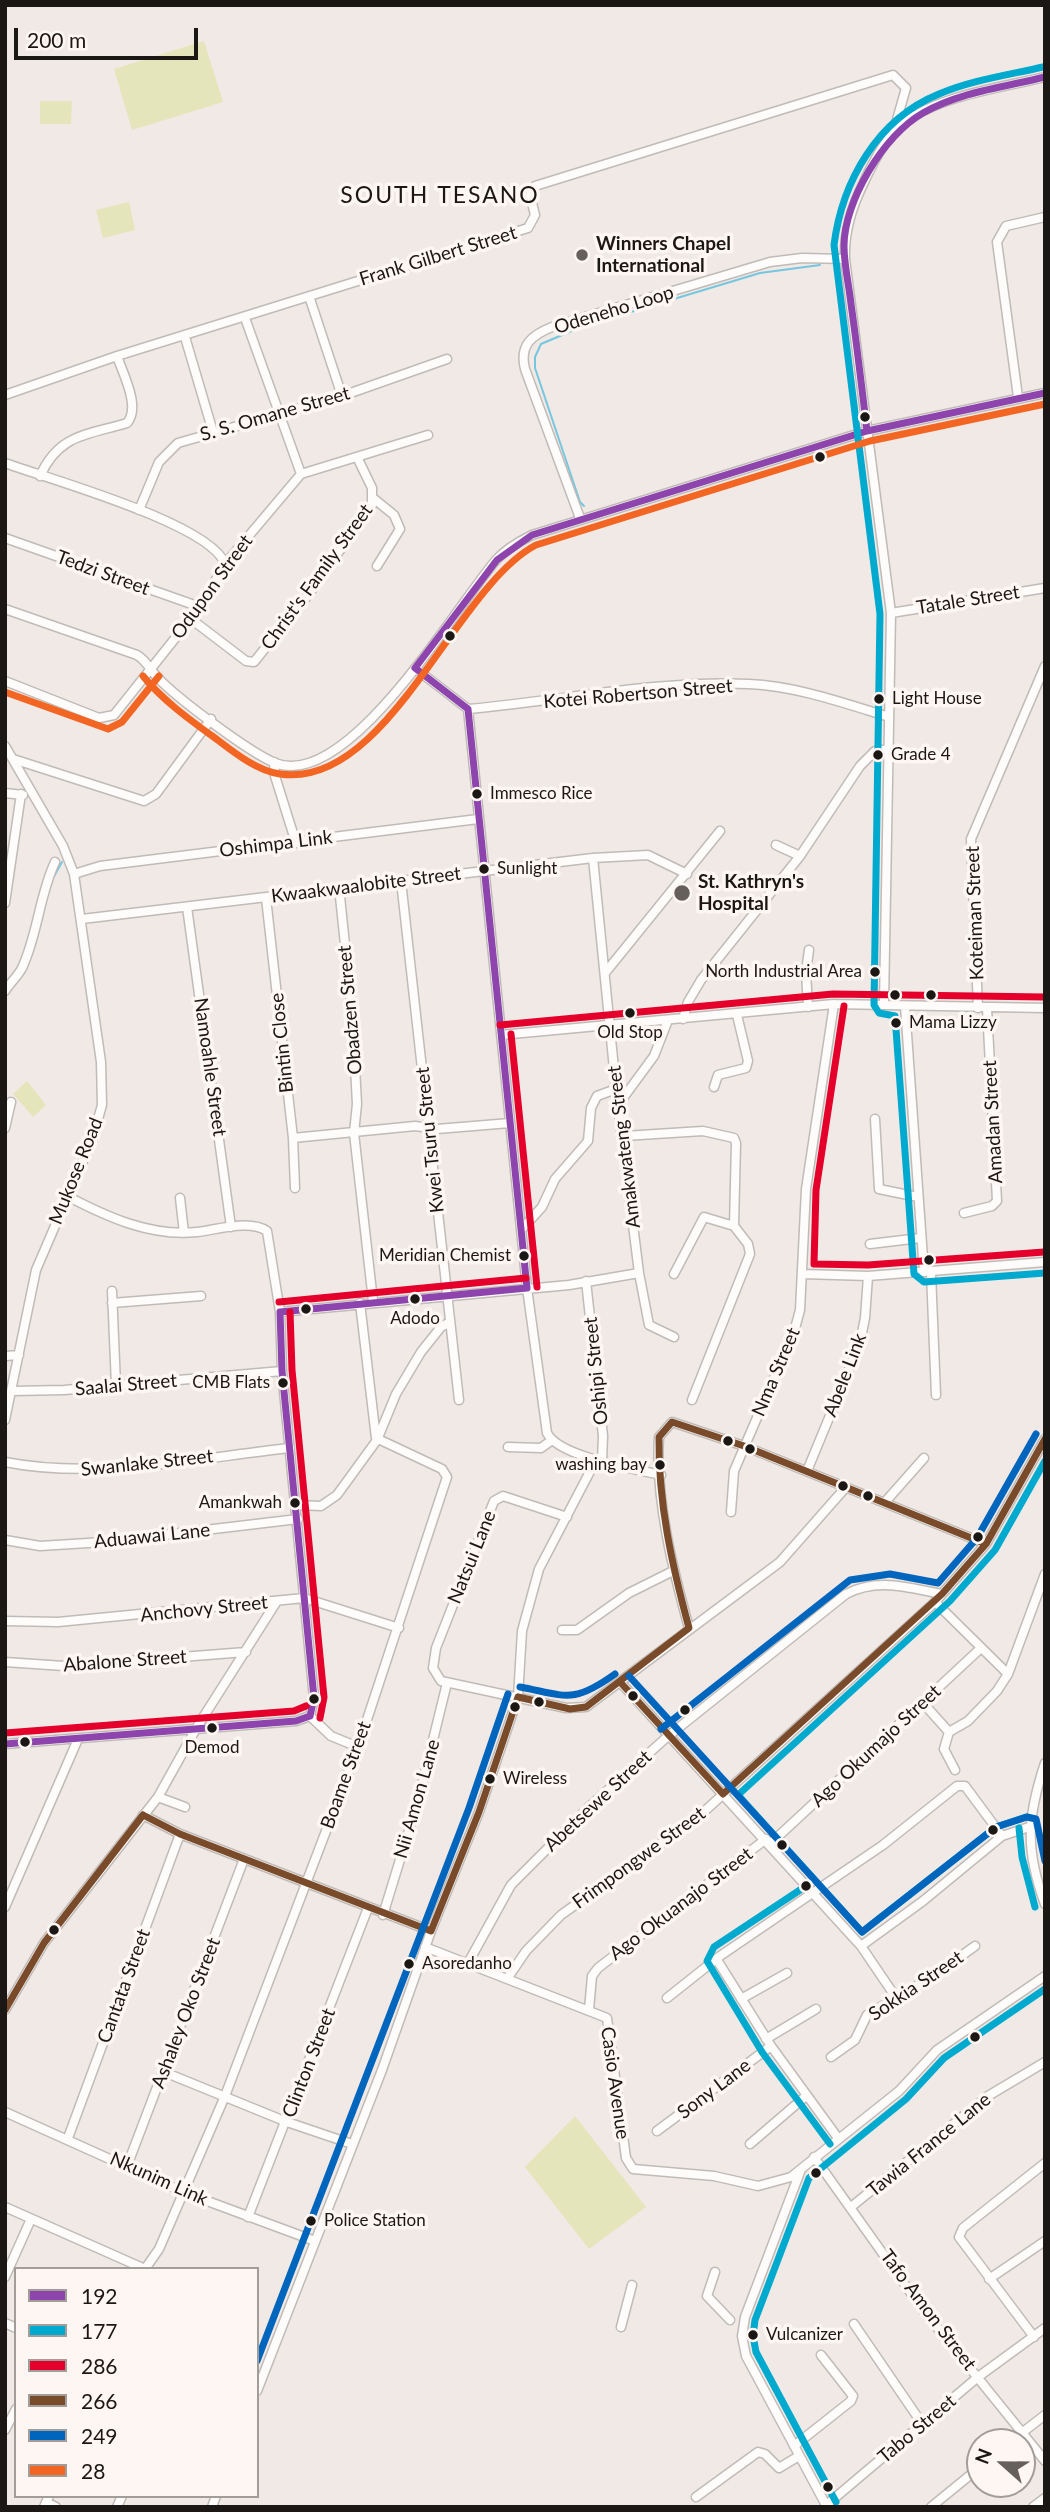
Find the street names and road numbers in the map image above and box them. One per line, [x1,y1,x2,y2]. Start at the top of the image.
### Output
street label: Frank Gilbert Street [357,221,519,291]
street label: Odeneho Loop [551,281,677,339]
street label: S. S. Omane Street [197,382,353,446]
street label: Christ's Family Street [256,500,378,654]
street label: Odupon Street [167,530,257,644]
street label: Tedzi Street [53,546,153,600]
street label: Tatale Street [915,581,1021,619]
street label: Kotei Robertson Street [543,674,733,714]
street label: Oshimpa Link [218,826,334,862]
street label: Koteiman Street [961,845,989,981]
street label: Kwaakwaalobite Street [270,862,462,908]
street label: Obadzen Street [333,944,367,1076]
street label: Bintin Close [265,992,299,1094]
street label: Namoahle Street [189,996,231,1138]
street label: Amadan Street [978,1060,1008,1184]
street label: Amakwateng Street [603,1064,645,1230]
street label: Kwei Tsuru Street [411,1066,449,1214]
street label: Mukose Road [44,1114,108,1228]
street label: Oshipi Street [579,1316,613,1426]
street label: Nma Street [747,1324,805,1420]
street label: Abele Link [819,1330,871,1420]
street label: Saalai Street [74,1369,178,1401]
street label: Swanlake Street [80,1445,214,1481]
street label: Natsui Lane [443,1507,501,1607]
street label: Aduawai Lane [93,1519,211,1553]
street label: Anchovy Street [139,1591,269,1627]
street label: Abalone Street [63,1645,187,1677]
street label: Ago Okumajo Street [807,1680,945,1812]
street label: Boame Street [316,1718,376,1832]
street label: Nii Amon Lane [389,1737,445,1861]
street label: Abetsewe Street [540,1746,656,1856]
street label: Frimpongwe Street [568,1802,710,1914]
street label: Ago Okuanajo Street [605,1843,757,1965]
street label: Cantata Street [93,1926,155,2046]
street label: Ashaley Oko Street [147,1934,225,2092]
street label: Sokkia Street [864,1946,968,2026]
street label: Clinton Street [278,2005,340,2121]
street label: Casio Avenue [596,2025,634,2141]
street label: Sony Lane [673,2054,755,2124]
street label: Tawia France Lane [863,2088,995,2202]
street label: Nkunim Link [106,2147,212,2211]
street label: Tafo Amon Street [875,2245,981,2375]
street label: Tabo Street [873,2390,961,2468]

